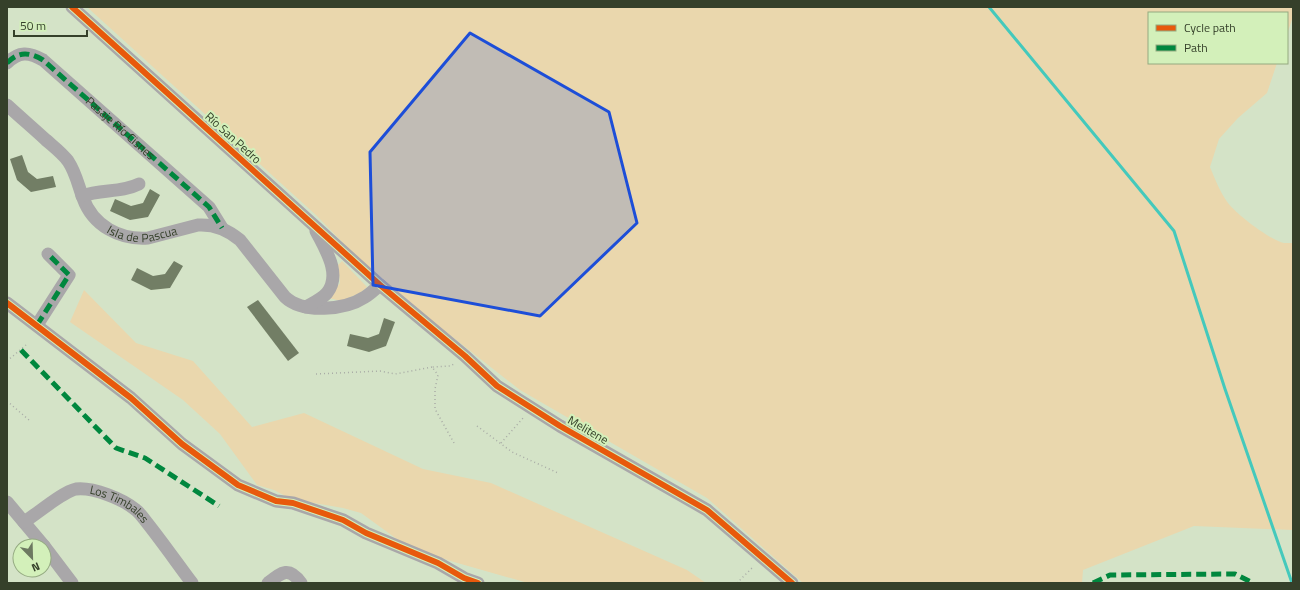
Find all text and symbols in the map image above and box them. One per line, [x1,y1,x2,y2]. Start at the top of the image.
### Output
scale bar [14,12,87,38]
legend [1148,12,1288,64]
text: 50 m [20,16,46,35]
text: Cycle path [1184,18,1236,37]
text: Path [1184,38,1208,57]
street label: Pasaje Río Cisnes [81,92,160,165]
street label: Río San Pedro [201,107,266,168]
street label: Isla de Pascua [104,220,179,247]
street label: Melitene [564,410,612,449]
street label: Los Timbales [88,480,154,527]
north arrow [12,538,52,578]
text: N [29,558,43,576]

